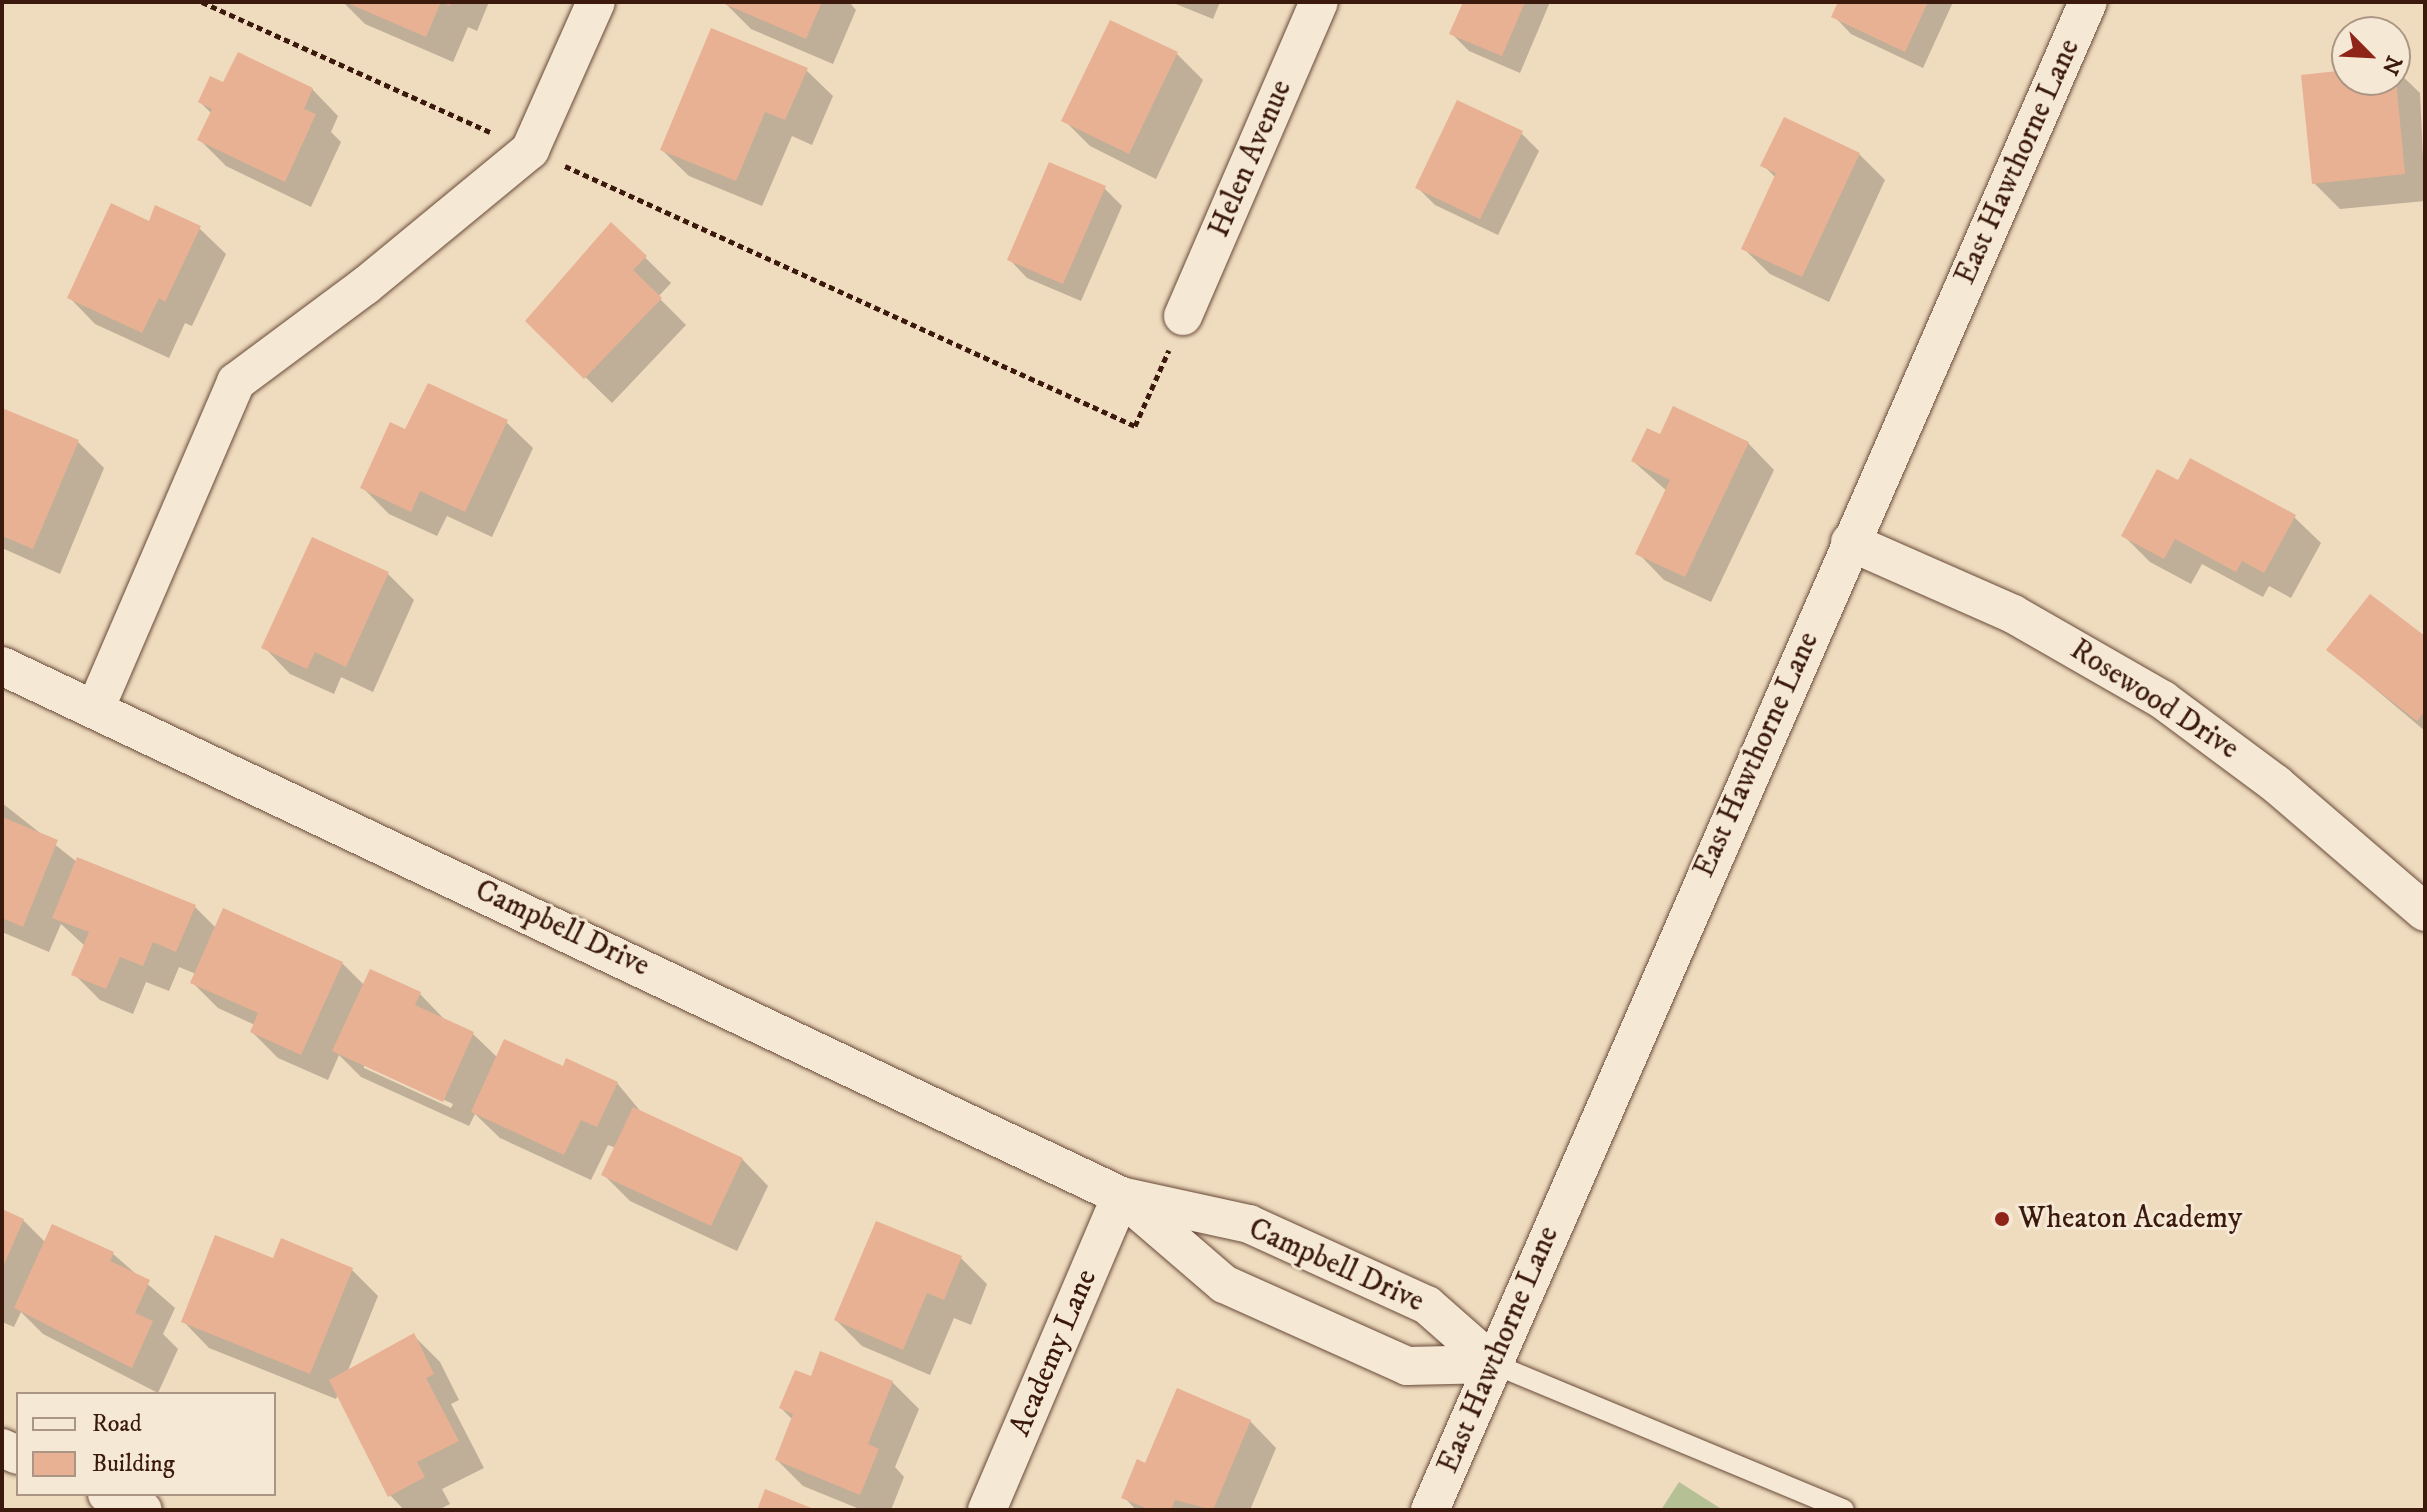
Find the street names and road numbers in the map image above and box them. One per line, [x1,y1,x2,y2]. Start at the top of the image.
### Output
street label: East Hawthorne Lane [1948,34,2088,290]
street label: Helen Avenue [1202,75,1300,243]
street label: East Hawthorne Lane [1687,627,1827,883]
street label: Rosewood Drive [2063,632,2245,768]
street label: Campbell Drive [469,873,655,985]
street label: Campbell Drive [1243,1211,1429,1321]
street label: East Hawthorne Lane [1431,1221,1567,1479]
street label: Academy Lane [1003,1264,1105,1442]

